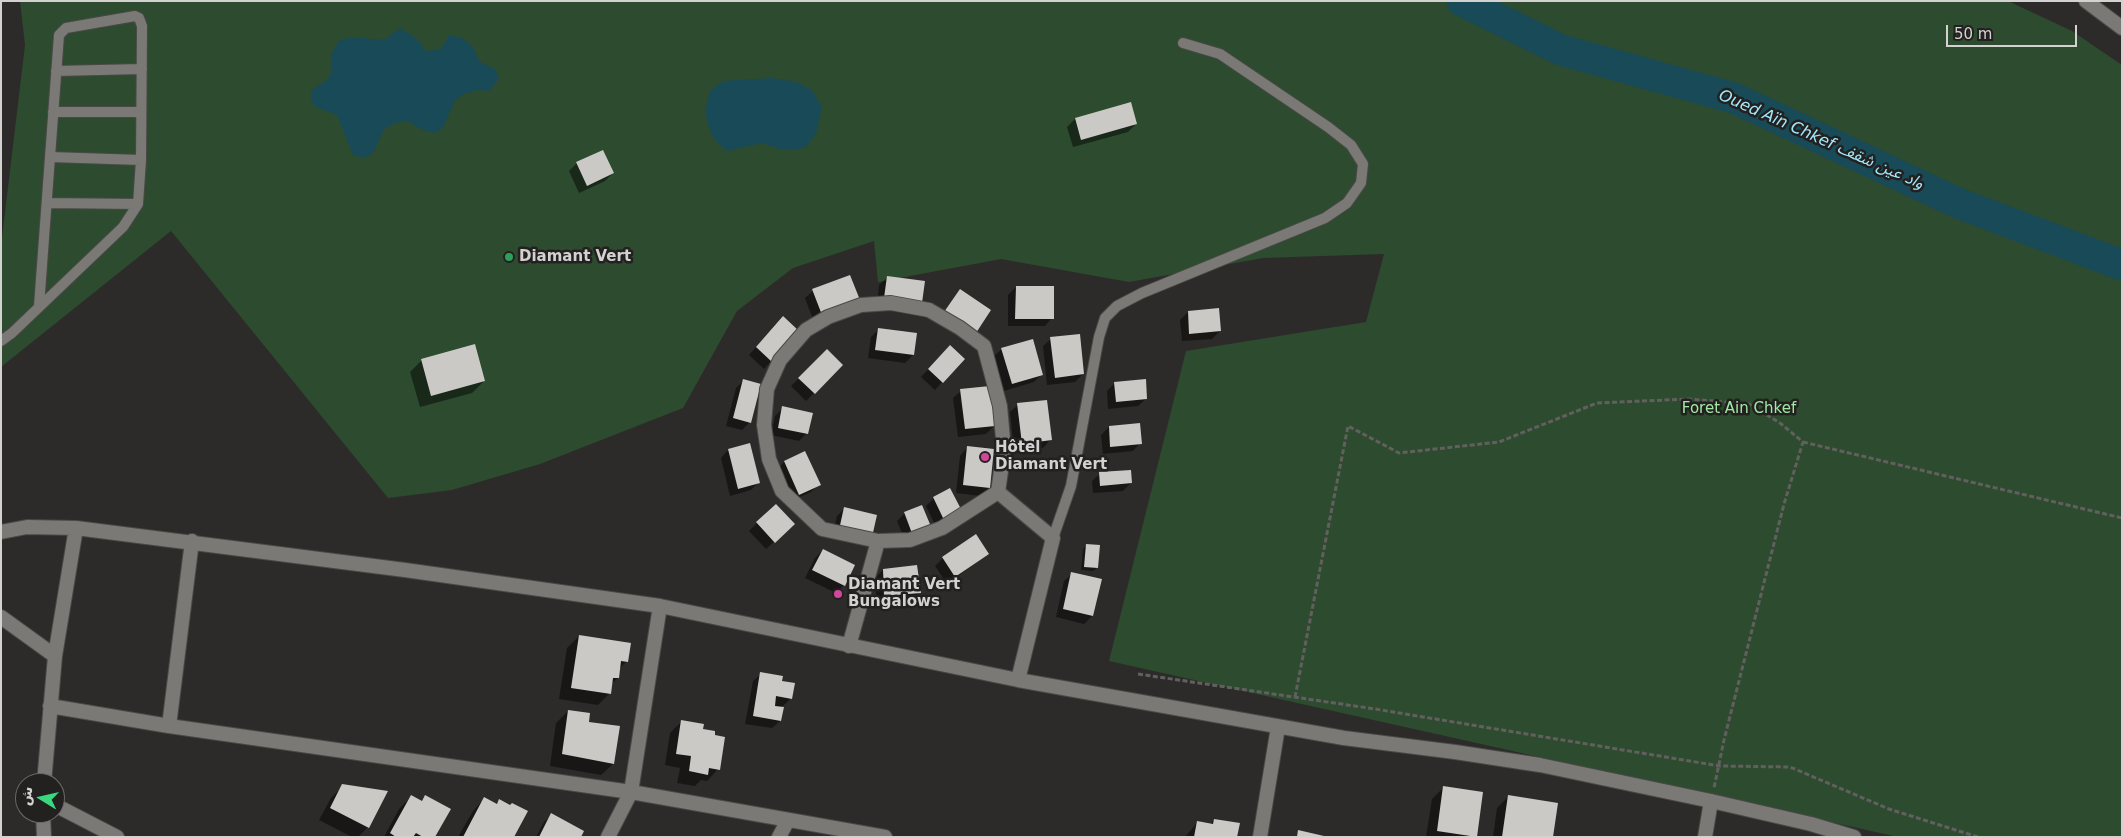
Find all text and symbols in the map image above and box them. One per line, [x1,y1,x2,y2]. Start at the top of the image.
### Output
scale bar [1948,15,2079,47]
text: 50 m [1954,25,1992,43]
water label: Oued Aïn Chkef واد عين شقف [1716,86,1926,194]
place label: Diamant Vert [519,248,631,266]
marker: Diamant Vert [503,251,515,263]
park label: Foret Ain Chkef [1682,400,1796,418]
place label: Hôtel Diamant Vert [995,439,1107,474]
marker: Hôtel Diamant Vert [979,451,991,463]
place label: Diamant Vert Bungalows [848,576,960,611]
marker: Diamant Vert Bungalows [832,588,844,600]
north arrow [15,773,65,823]
text: ش [17,785,36,807]

